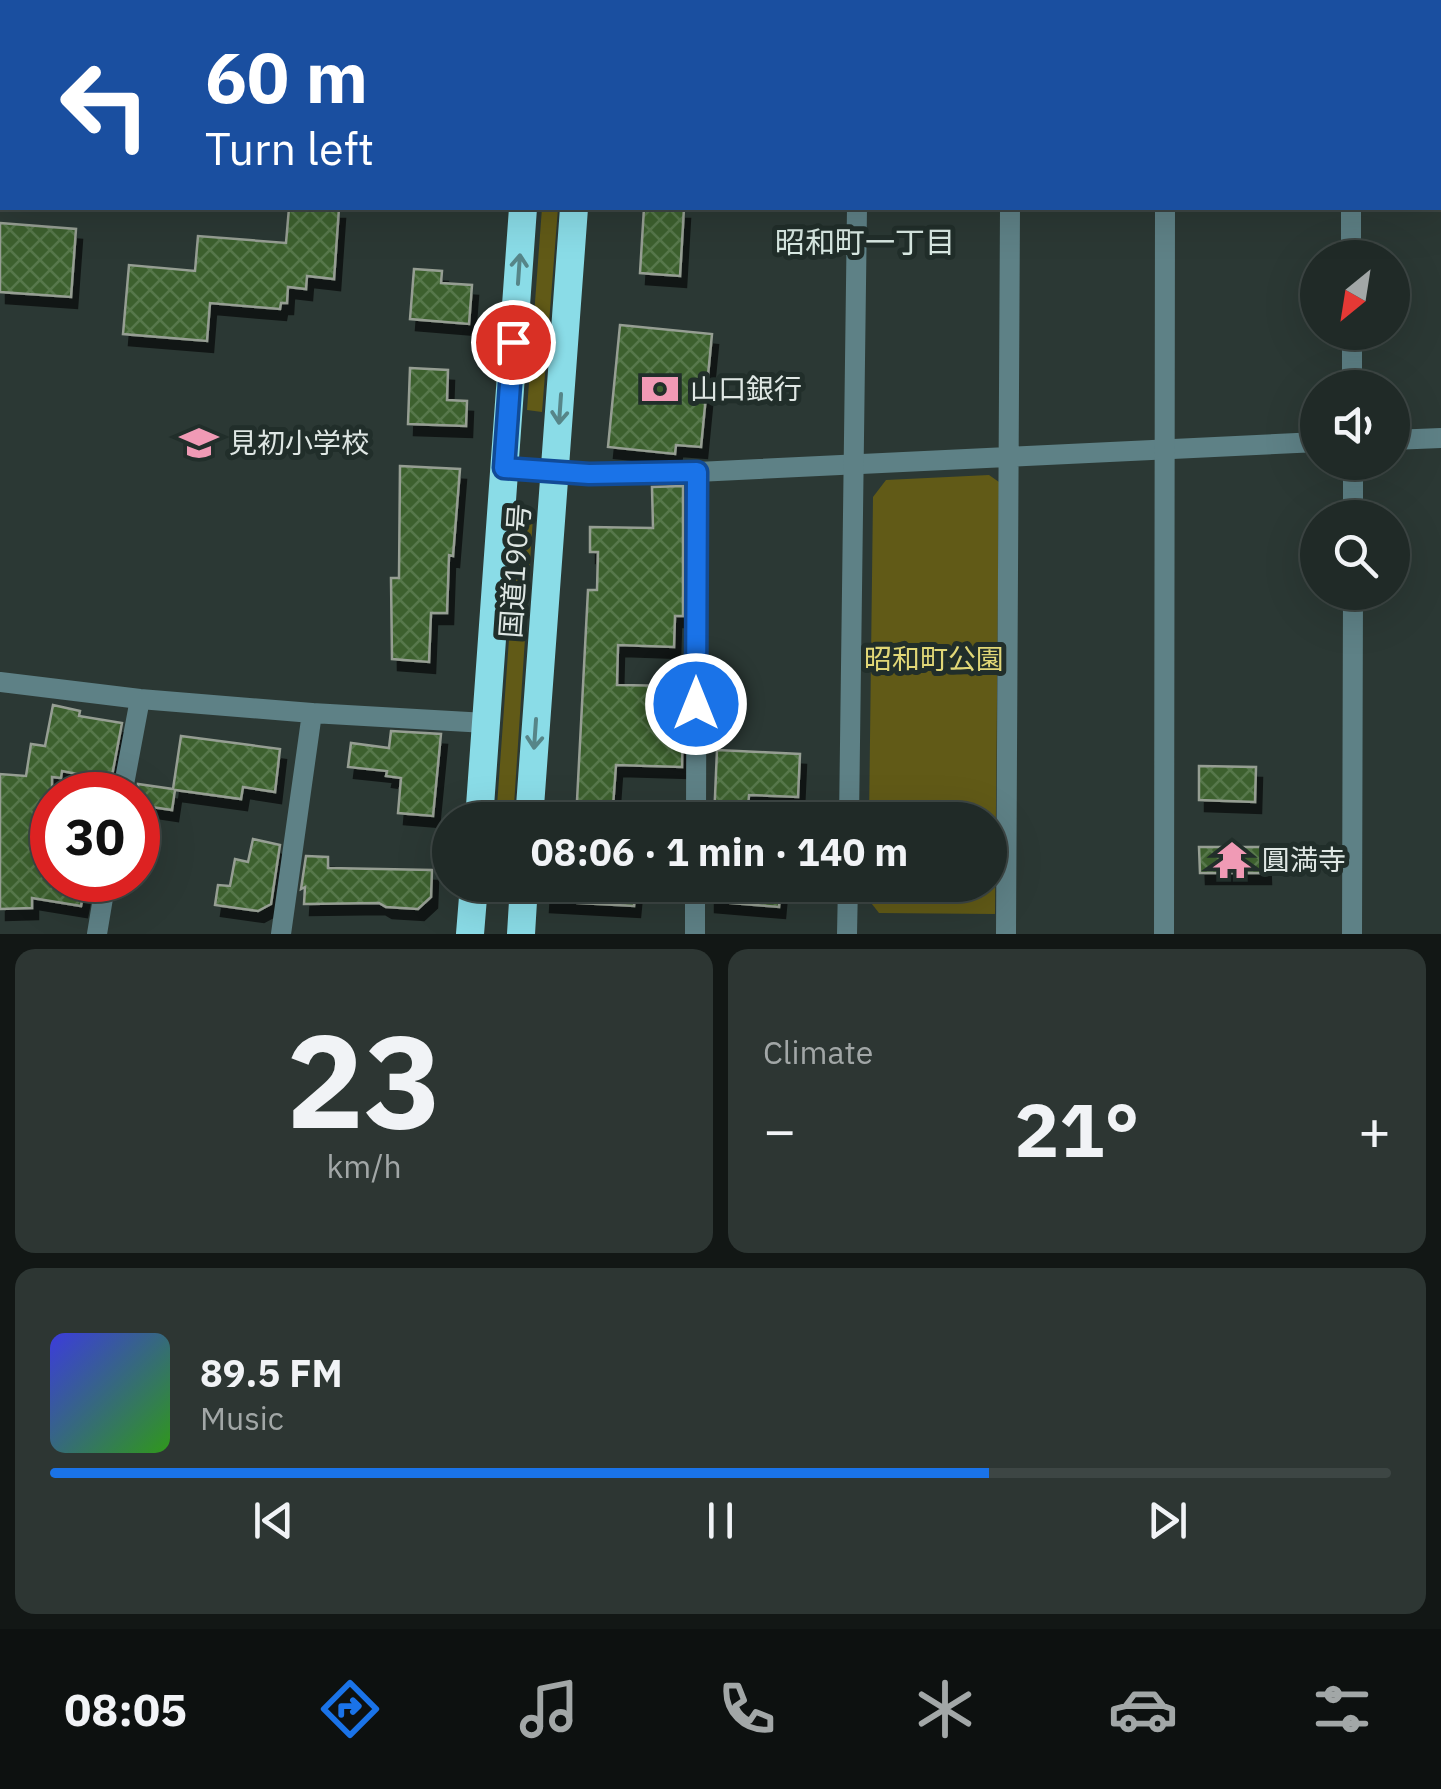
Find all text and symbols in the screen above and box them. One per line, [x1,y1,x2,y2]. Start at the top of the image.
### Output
text: 60 m [205,31,368,122]
icon: left [40,40,170,170]
text: Turn left [205,119,374,177]
district label: 昭和町一丁目 [775,222,955,261]
north arrow [1300,240,1410,350]
map controls [1300,240,1410,610]
one-way arrow [509,253,528,285]
pin [471,300,556,385]
icon: arrive [486,315,541,370]
bank icon: 山口銀行 [639,368,681,410]
place label: 山口銀行 [690,370,802,407]
button: sound [1300,370,1410,480]
one-way arrow [550,393,569,425]
school or university icon: 見初小学校 [178,422,220,464]
place label: 見初小学校 [229,424,369,461]
button: search [1300,500,1410,610]
street label: 国道190号 [491,503,538,639]
park label: 昭和町公園 [864,640,1004,677]
position arrow [644,652,748,756]
one-way arrow [526,717,545,749]
speed limit sign: 30 [30,772,160,902]
text: 08:06 · 1 min · 140 m [531,827,908,876]
temple icon: 圓満寺 [1211,839,1253,881]
place label: 圓満寺 [1262,841,1346,878]
text: 23 [286,995,442,1164]
text: Climate [763,1031,873,1073]
text: 21° [1014,1080,1140,1178]
text: − [763,1094,796,1165]
text: + [1358,1094,1391,1165]
text: km/h [326,1145,402,1187]
text: 89.5 FM [200,1348,343,1397]
text: Music [200,1397,284,1439]
icon: previous [246,1493,301,1548]
icon: pause [693,1493,748,1548]
icon: next [1140,1493,1195,1548]
icon: directions [315,1674,385,1744]
icon: music [514,1674,584,1744]
icon: phone [712,1674,782,1744]
icon: climate [910,1674,980,1744]
icon: car [1108,1674,1178,1744]
icon: filters [1307,1674,1377,1744]
text: 08:05 [64,1680,187,1738]

